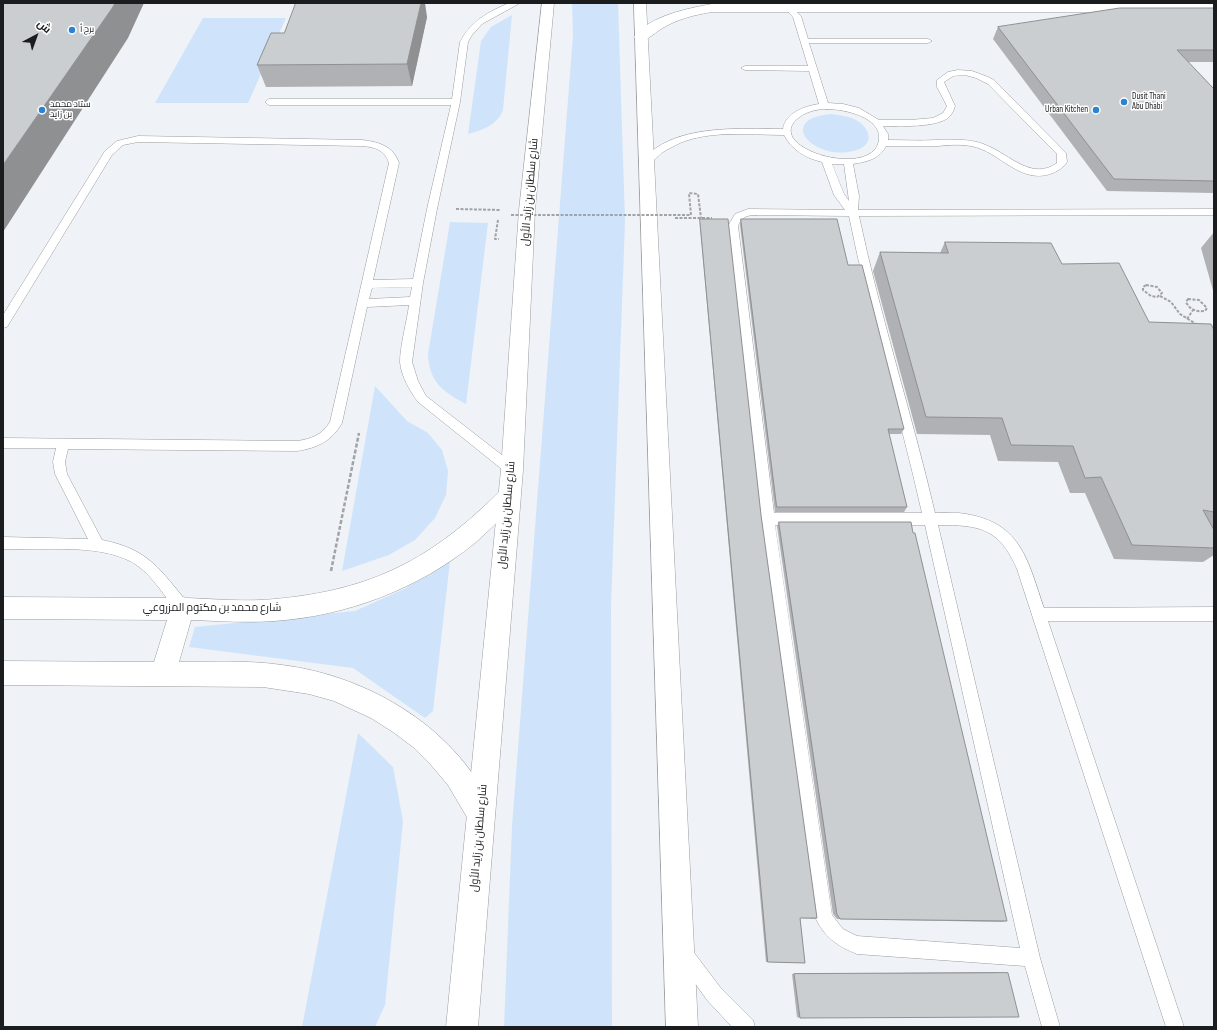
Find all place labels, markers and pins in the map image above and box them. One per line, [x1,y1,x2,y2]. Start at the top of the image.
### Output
marker: برج أ [67,25,77,35]
place label: برج أ [80,25,94,35]
place label: Dusit Thani Abu Dhabi [1132,92,1166,113]
marker: Dusit Thani Abu Dhabi [1119,97,1129,107]
place label: ستاد محمد بن زايد [50,100,91,121]
marker: ستاد محمد بن زايد [37,105,47,115]
place label: Urban Kitchen [1045,105,1088,115]
marker: Urban Kitchen [1091,105,1101,115]

